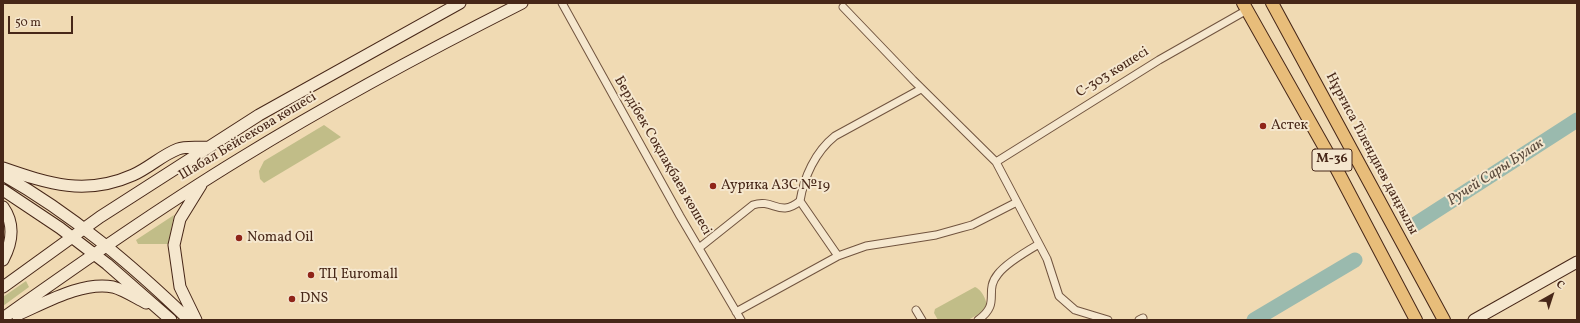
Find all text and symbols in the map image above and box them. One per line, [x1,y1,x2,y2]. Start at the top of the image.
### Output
scale bar [10,8,75,34]
text: 50 m [15,15,41,31]
street label: С-303 көшесі [1074,44,1152,102]
street label: Нұрғиса Тілендиев даңғылы [1321,70,1421,238]
street label: Бердібек Соқпақбаев көшесі [610,74,714,238]
street label: Шабал Бейсекова көшесі [176,89,320,185]
place label: Астек [1271,118,1308,134]
marker: Астек [1258,121,1268,131]
water label: Ручей Сары Булак [1445,135,1547,211]
road number: M-36 [1312,149,1352,171]
place label: Аурика АЗС №19 [721,178,830,194]
marker: Аурика АЗС №19 [708,181,718,191]
place label: Nomad Oil [247,230,314,246]
marker: Nomad Oil [234,233,244,243]
place label: ТЦ Euromall [319,267,398,283]
marker: ТЦ Euromall [306,270,316,280]
north arrow [1532,275,1572,315]
text: С [1552,277,1567,293]
place label: DNS [300,291,328,307]
marker: DNS [287,294,297,304]

